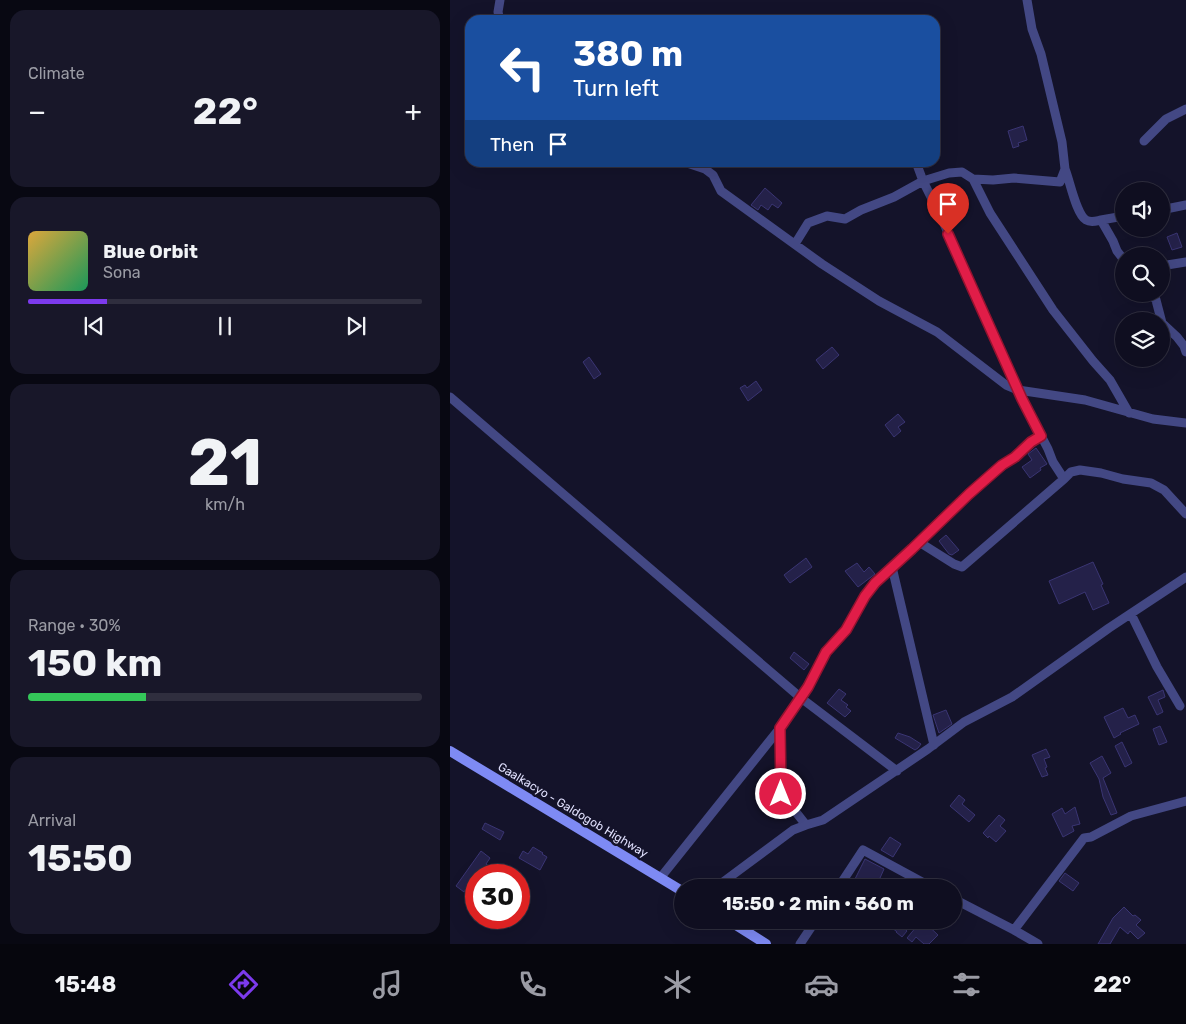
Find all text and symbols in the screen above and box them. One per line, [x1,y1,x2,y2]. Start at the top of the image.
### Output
text: 380 m [573,33,683,75]
icon: left [490,35,555,100]
text: Climate [28,64,85,83]
text: Turn left [573,75,659,102]
text: 22° [193,88,258,134]
text: − [28,95,46,128]
text: + [405,95,422,128]
icon: arrive [544,130,572,158]
text: Then [490,133,534,156]
map controls [1115,182,1170,367]
button: sound [1115,182,1170,237]
pin [927,183,969,234]
icon: arrive [934,190,962,218]
text: Blue Orbit [103,240,198,263]
button: search [1115,247,1170,302]
text: Sona [103,263,141,282]
icon: previous [80,312,108,340]
icon: pause [211,312,239,340]
icon: next [342,312,370,340]
button: layers [1115,312,1170,367]
text: 21 [188,424,262,501]
text: km/h [205,495,245,514]
text: Range · 30% [28,616,121,635]
text: 150 km [28,640,162,686]
street label: Gaalkacyo - Galdogob Highway [495,760,651,861]
position arrow [754,767,806,819]
text: Arrival [28,811,76,830]
text: 15:50 [28,835,133,881]
speed limit sign: 30 [465,864,530,929]
text: 15:50 · 2 min · 560 m [722,892,914,915]
icon: directions [226,967,261,1002]
icon: music [370,967,405,1002]
icon: phone [515,967,550,1002]
icon: climate [660,967,695,1002]
icon: car [804,967,839,1002]
icon: filters [949,967,984,1002]
text: 15:48 [55,971,116,998]
text: 22° [1093,971,1131,998]

